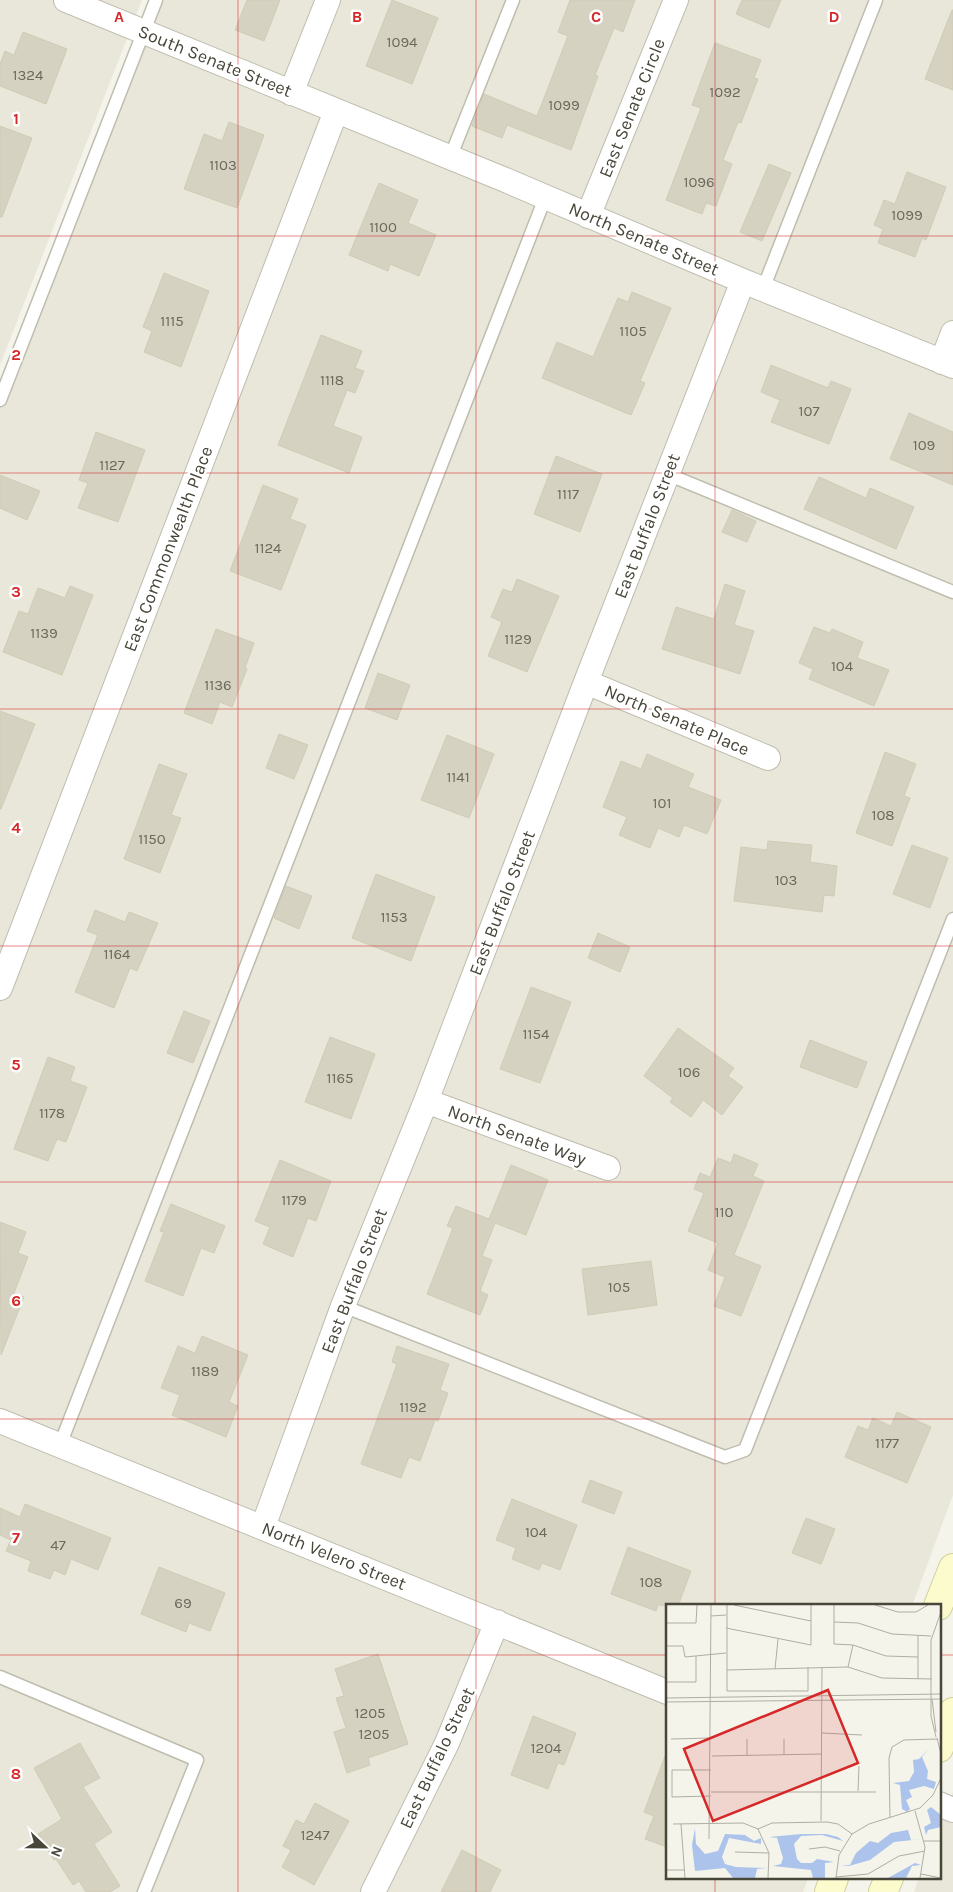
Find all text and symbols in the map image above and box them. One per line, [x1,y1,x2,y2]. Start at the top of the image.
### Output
text: A [114,7,124,26]
text: B [352,7,362,26]
text: C [591,7,601,26]
text: D [829,7,840,26]
street label: South Senate Street [135,20,295,102]
house number: 1094 [387,33,418,51]
street label: East Senate Circle [594,35,670,181]
house number: 1324 [13,66,44,84]
house number: 1092 [709,83,741,101]
house number: 1099 [548,96,580,114]
text: 1 [13,109,19,128]
house number: 1103 [209,156,237,174]
house number: 1096 [683,173,715,191]
street label: North Senate Street [566,197,723,281]
house number: 1099 [891,206,923,224]
house number: 1100 [369,218,397,236]
house number: 1115 [160,312,184,330]
house number: 1105 [619,322,647,340]
text: 2 [11,345,21,364]
house number: 1118 [320,371,344,389]
house number: 107 [799,402,819,420]
house number: 109 [913,436,935,454]
street label: East Commonwealth Place [119,443,217,655]
street label: East Buffalo Street [609,450,685,602]
house number: 1127 [99,456,125,474]
house number: 1117 [557,485,579,503]
house number: 1124 [255,539,282,557]
text: 3 [11,582,21,601]
house number: 1139 [30,624,58,642]
house number: 1129 [504,630,532,648]
house number: 104 [831,657,854,675]
house number: 1136 [204,676,232,694]
street label: North Senate Place [601,680,753,760]
house number: 1141 [446,768,470,786]
house number: 101 [653,794,671,812]
house number: 108 [871,806,895,824]
text: 4 [11,818,21,837]
street label: East Buffalo Street [464,827,540,979]
house number: 1150 [138,830,166,848]
house number: 103 [775,871,797,889]
house number: 1153 [380,908,408,926]
house number: 1164 [104,945,131,963]
house number: 1154 [523,1025,550,1043]
text: 5 [11,1055,21,1074]
house number: 106 [678,1063,700,1081]
house number: 1165 [327,1069,353,1087]
street label: North Senate Way [445,1100,590,1170]
house number: 1178 [39,1104,65,1122]
house number: 1179 [281,1191,307,1209]
house number: 110 [715,1203,734,1221]
street label: East Buffalo Street [316,1205,392,1357]
house number: 105 [608,1278,630,1296]
text: 6 [11,1291,21,1310]
house number: 1189 [191,1362,219,1380]
house number: 1192 [399,1398,427,1416]
house number: 1177 [875,1434,899,1452]
street label: North Velero Street [259,1517,410,1595]
house number: 104 [525,1523,548,1541]
text: 7 [12,1528,20,1547]
house number: 47 [50,1536,66,1554]
house number: 108 [639,1573,663,1591]
house number: 69 [174,1594,192,1612]
inset map [666,1604,940,1880]
street label: East Buffalo Street [395,1684,479,1832]
house number: 1205 [354,1704,386,1722]
house number: 1205 [358,1725,390,1743]
house number: 1204 [531,1739,562,1757]
text: 8 [11,1764,21,1783]
north arrow [20,1822,70,1872]
house number: 1247 [300,1826,330,1844]
text: N [47,1844,66,1860]

